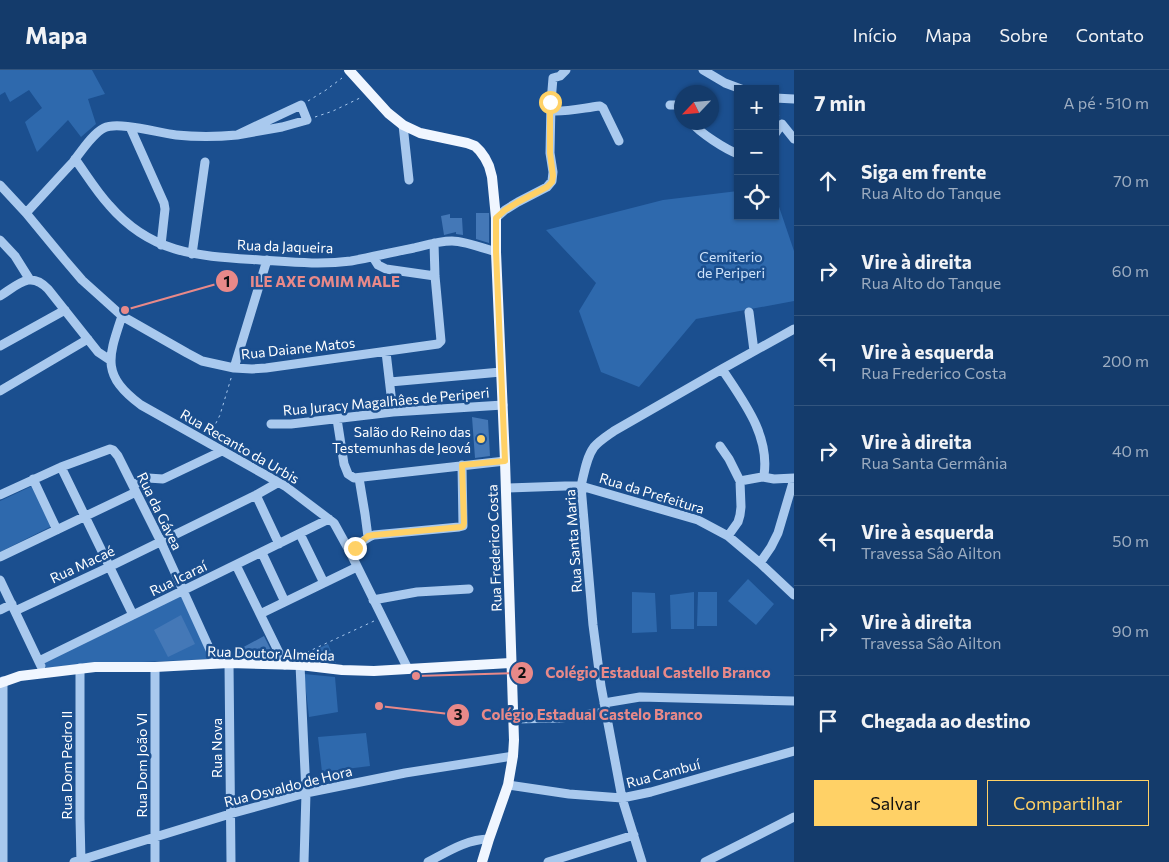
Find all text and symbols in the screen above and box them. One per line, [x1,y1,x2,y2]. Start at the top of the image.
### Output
text: Mapa [25,20,87,49]
text: Início [853,24,897,46]
text: Mapa [925,24,971,46]
text: Sobre [999,24,1048,46]
text: Contato [1076,24,1144,46]
north arrow [674,85,719,130]
map controls [734,85,779,220]
button: + [734,85,779,130]
text: 7 min [814,90,866,115]
route start [539,91,562,114]
text: A pé · 510 m [1064,93,1149,112]
button: − [734,130,779,175]
text: Siga em frente [861,160,986,183]
icon: ahead [814,167,842,195]
text: 70 m [1113,171,1149,190]
button: locate [734,175,779,220]
text: Rua Alto do Tanque [861,183,1001,202]
street label: Rua da Jaqueira [237,236,333,256]
park label: Cemiterio de Periperi [697,248,765,281]
text: Vire à direita [861,250,972,273]
icon: right [814,257,842,285]
text: 60 m [1112,261,1149,280]
callout: ILE AXE OMIM MALE [215,266,410,296]
text: 1 [224,272,230,290]
text: ILE AXE OMIM MALE [250,272,400,290]
text: Rua Alto do Tanque [861,273,1001,292]
street label: Rua Daiane Matos [240,334,356,362]
text: Vire à esquerda [861,340,994,363]
icon: left [814,347,842,375]
text: 200 m [1102,351,1149,370]
text: Rua Frederico Costa [861,363,1007,382]
street label: Rua Juracy Magalhâes de Periperi [282,383,490,419]
street label: Rua Recanto da Urbis [177,405,303,487]
place label: Salão do Reino das Testemunhas de Jeová [332,423,471,456]
text: Vire à direita [861,430,972,453]
marker: Salão do Reino das Testemunhas de Jeová [475,433,487,445]
icon: right [814,437,842,465]
text: 40 m [1112,441,1149,460]
text: Rua Santa Germânia [861,453,1007,472]
street label: Rua da Gávea [134,469,186,553]
street label: Rua da Prefeitura [597,469,707,517]
street label: Rua Frederico Costa [483,484,505,612]
street label: Rua Santa Maria [561,489,585,593]
text: Vire à esquerda [861,520,994,543]
icon: left [814,527,842,555]
text: 50 m [1112,531,1149,550]
route end [344,537,367,560]
street label: Rua Macaé [47,542,117,586]
text: Travessa Sâo Ailton [861,543,1001,562]
street label: Rua Icaraí [147,557,210,599]
text: Vire à direita [861,610,972,633]
icon: right [814,617,842,645]
text: 90 m [1112,621,1149,640]
text: Travessa Sâo Ailton [861,633,1001,652]
street label: Rua Doutor Almeida [207,642,335,664]
callout: Colégio Estadual Castello Branco [510,658,781,688]
text: 2 [518,663,526,681]
text: Colégio Estadual Castello Branco [545,663,771,681]
callout: Colégio Estadual Castelo Branco [446,700,712,730]
text: 3 [454,705,463,723]
text: Colégio Estadual Castelo Branco [481,705,703,723]
icon: arrive [814,707,842,735]
text: Chegada ao destino [861,709,1031,732]
street label: Rua Dom Pedro II [58,711,75,819]
street label: Rua Dom João VI [133,713,150,817]
street label: Rua Nova [208,718,225,778]
street label: Rua Cambuí [624,755,702,791]
street label: Rua Osvaldo de Hora [222,762,354,810]
button: Salvar [814,780,977,826]
button: Compartilhar [987,780,1149,826]

